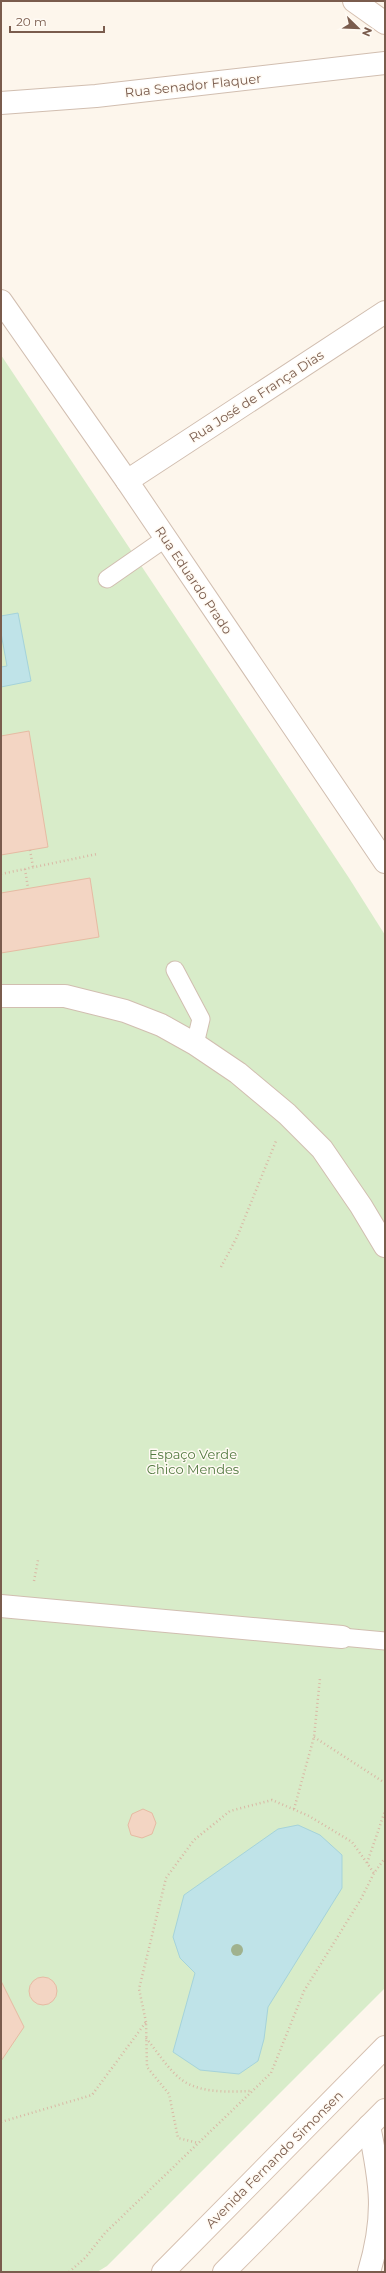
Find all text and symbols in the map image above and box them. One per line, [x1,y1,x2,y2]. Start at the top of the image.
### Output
scale bar [10,8,104,34]
north arrow [338,8,378,48]
text: 20 m [16,14,47,29]
text: N [359,25,375,39]
street label: Rua Senador Flaquer [124,70,262,100]
street label: Rua José de França Dias [186,346,326,446]
street label: Rua Eduardo Prado [152,523,236,637]
park label: Espaço Verde Chico Mendes [147,1446,239,1477]
street label: Avenida Fernando Simonsen [202,2087,346,2231]

